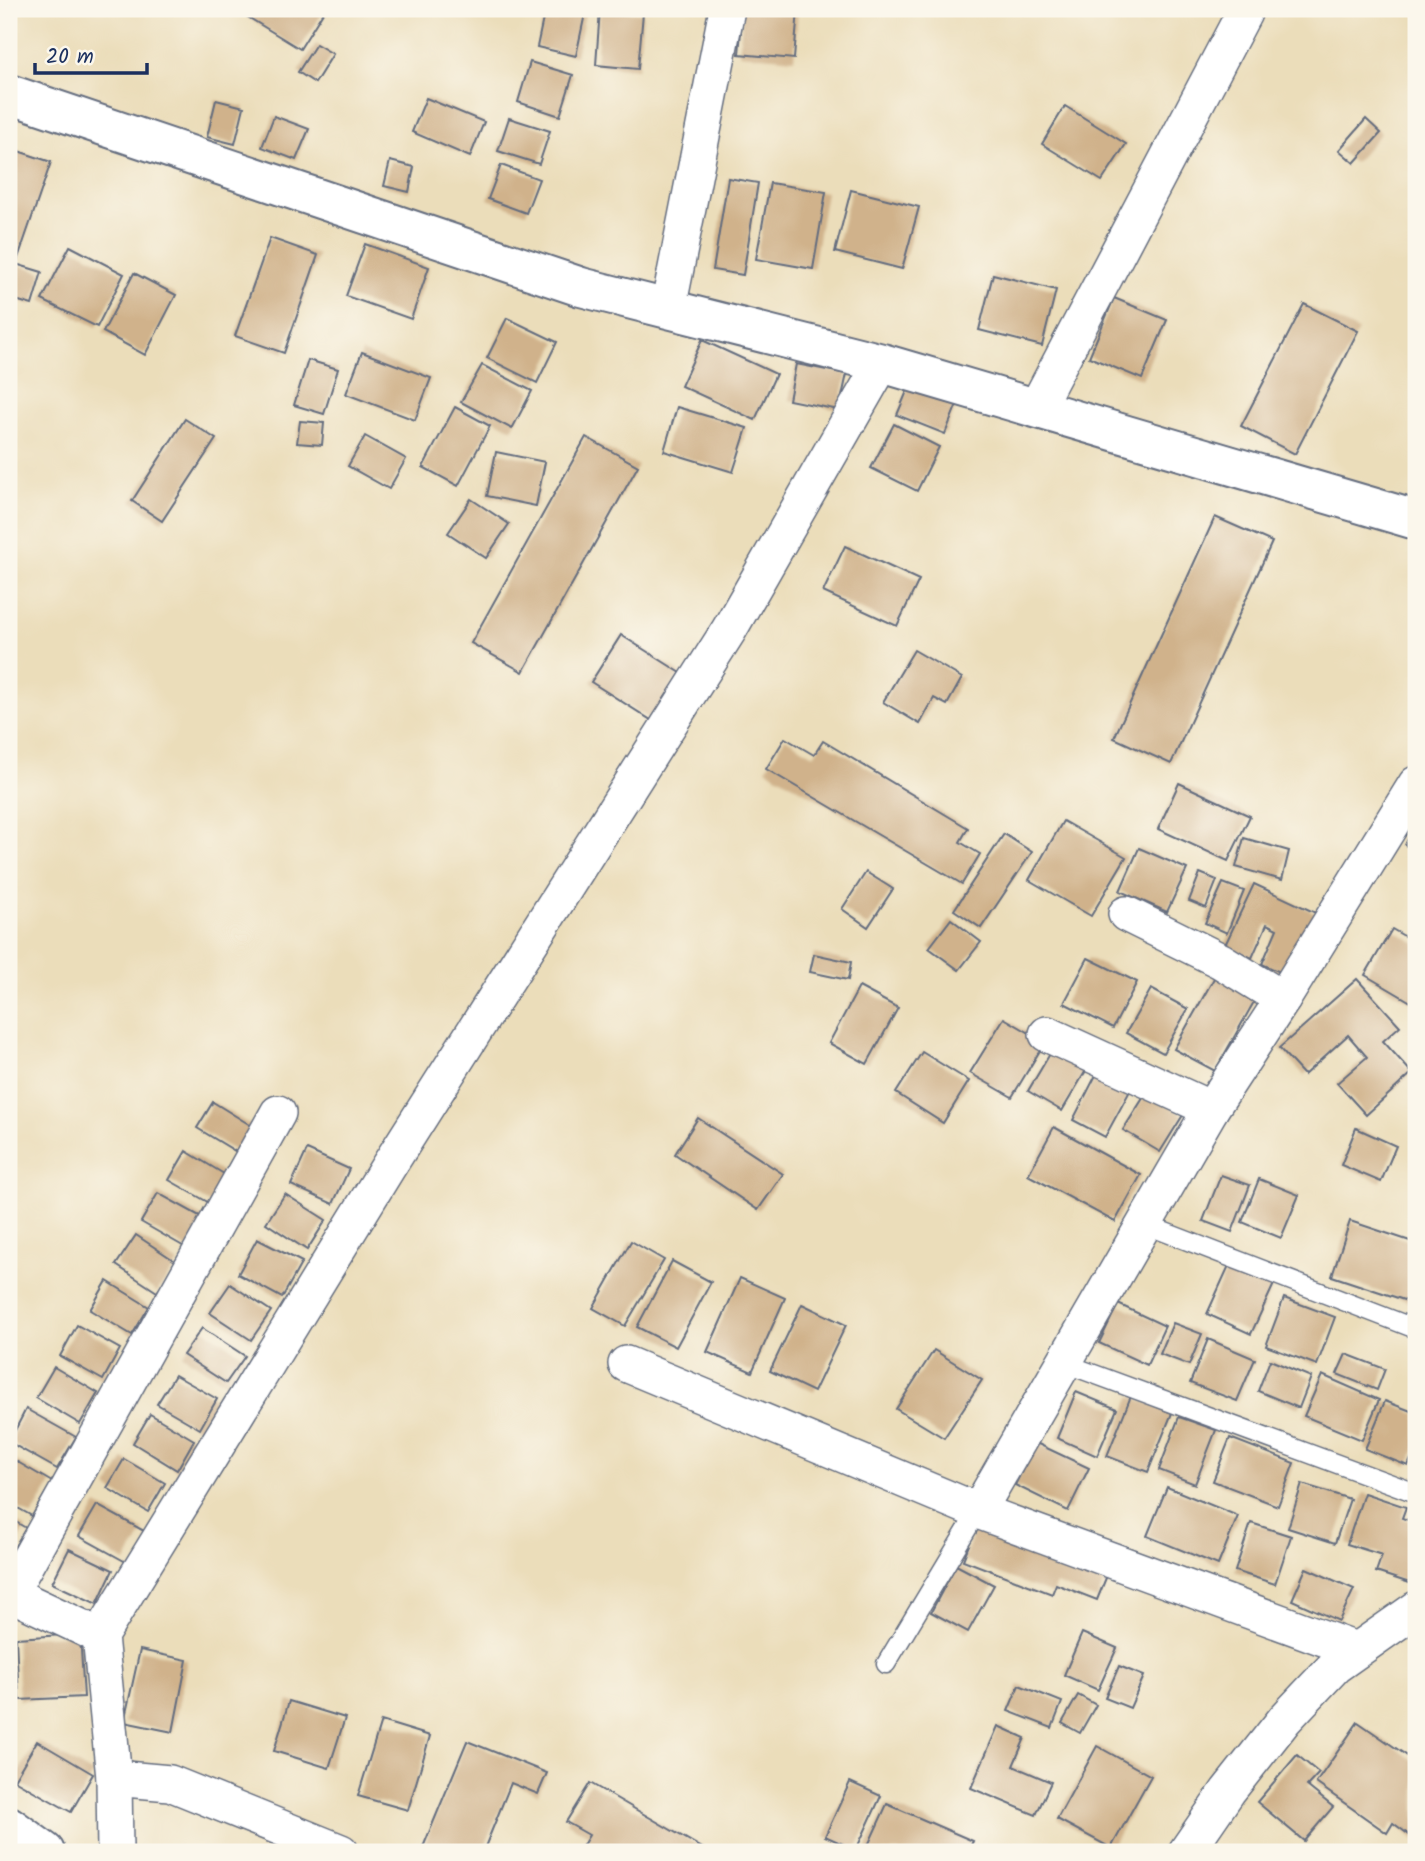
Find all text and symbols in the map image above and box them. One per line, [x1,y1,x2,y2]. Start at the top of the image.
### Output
scale bar [35,32,147,76]
text: 20 m [46,41,94,74]

